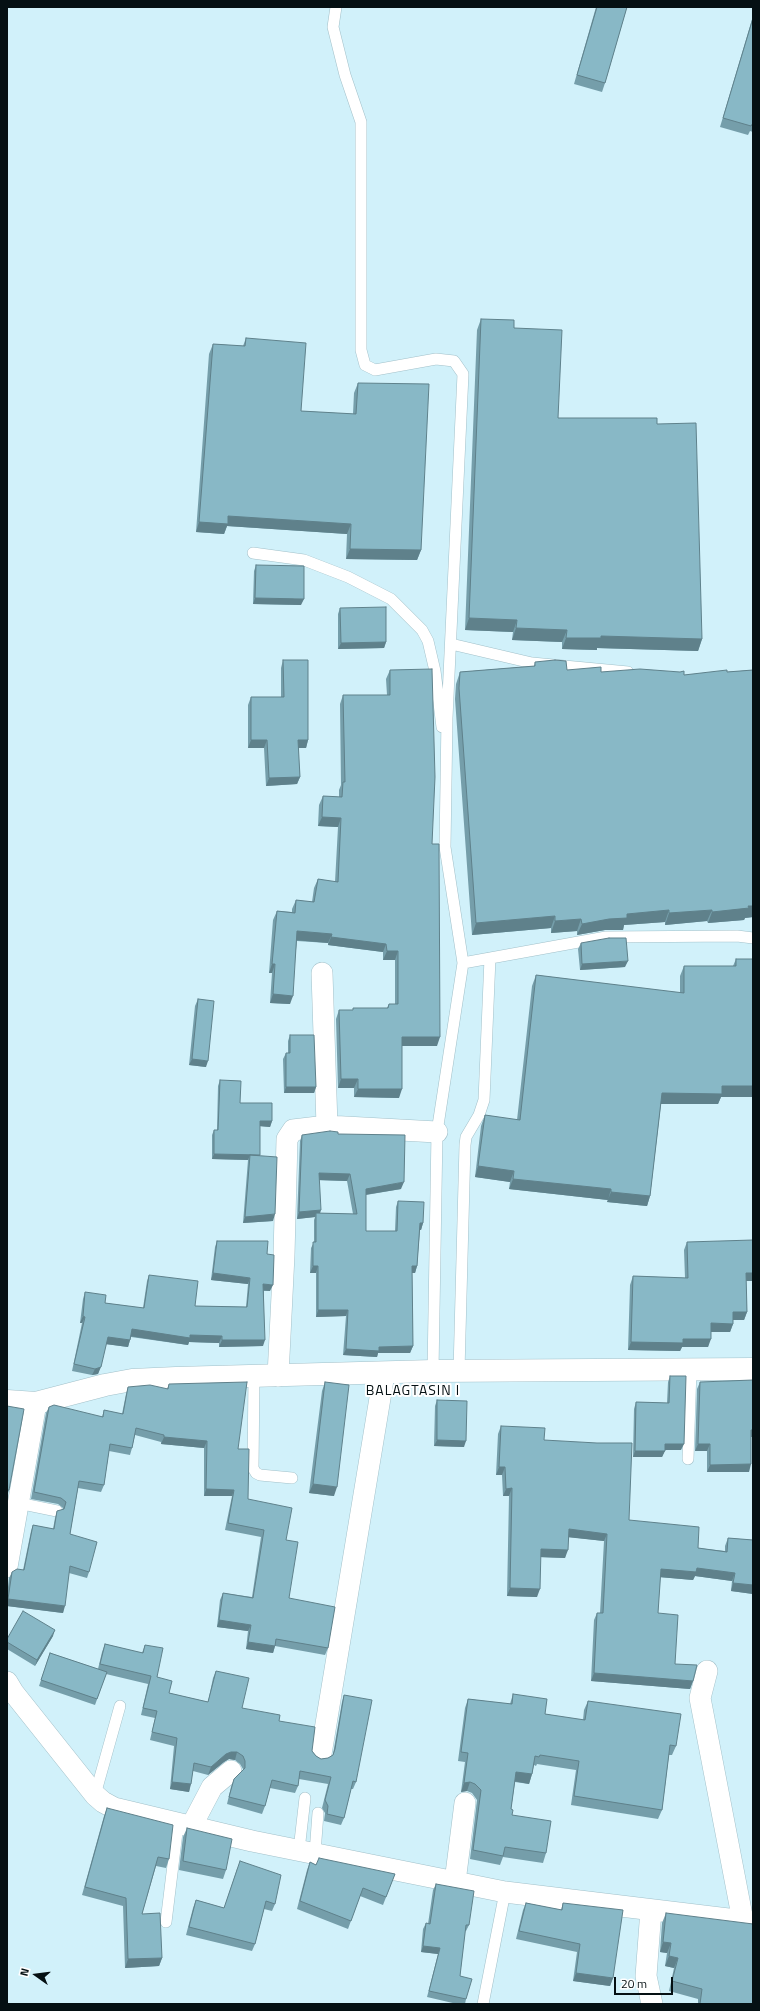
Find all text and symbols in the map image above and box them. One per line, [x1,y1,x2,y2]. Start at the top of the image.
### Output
district label: BALAGTASIN I [366,1384,460,1400]
north arrow [16,1955,56,1995]
text: N [16,1966,33,1978]
scale bar [616,1969,675,1995]
text: 20 m [621,1974,647,1993]

